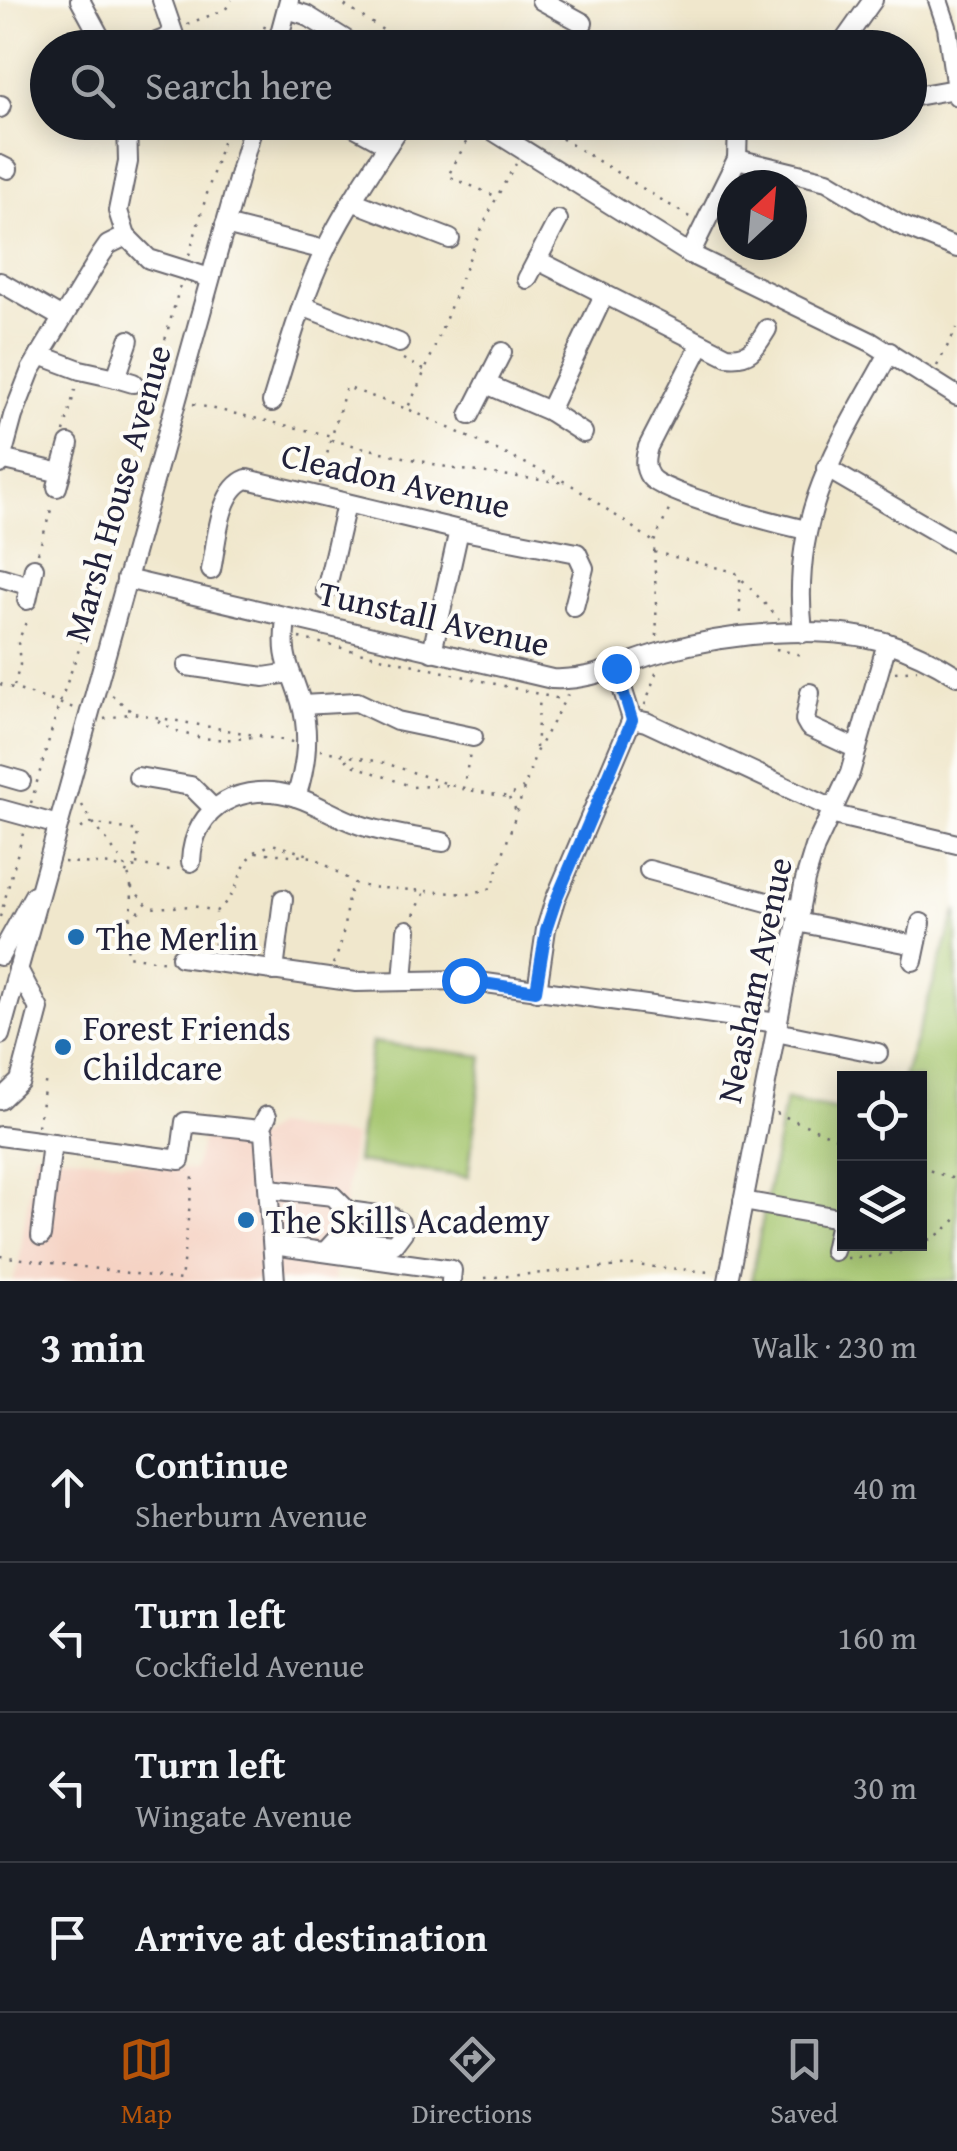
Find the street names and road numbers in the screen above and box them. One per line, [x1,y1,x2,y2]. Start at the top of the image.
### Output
street label: Marsh House Avenue [50,339,184,647]
street label: Cleadon Avenue [277,429,515,531]
street label: Tunstall Avenue [313,567,555,669]
street label: Neasham Avenue [703,853,805,1107]

